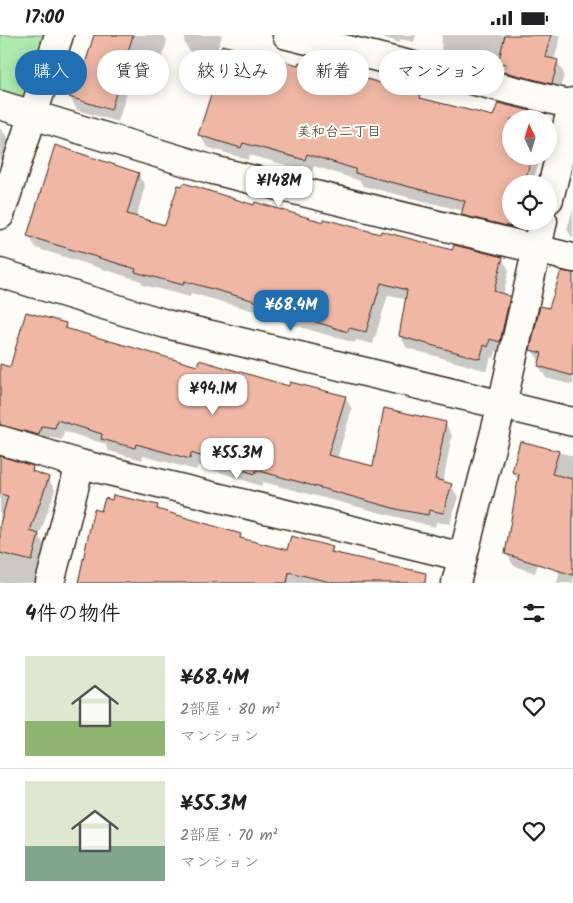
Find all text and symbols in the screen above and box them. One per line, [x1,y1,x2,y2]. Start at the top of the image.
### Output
text: 17:00 [25,3,64,33]
chip: 購入 [15,50,87,95]
chip: 賃貸 [97,50,169,95]
chip: 絞り込み [179,50,287,95]
chip: 新着 [297,50,369,95]
chip: マンション [379,50,504,95]
north arrow [502,110,558,165]
map controls [502,110,557,230]
district label: 美和台二丁目 [297,121,381,143]
pin: ¥148M [244,165,314,208]
text: ¥148M [257,169,301,194]
button: locate [502,175,557,230]
pin: ¥68.4M [250,289,332,332]
text: ¥68.4M [265,293,317,318]
pin: ¥94.1M [172,373,254,416]
text: ¥94.1M [189,377,237,402]
pin: ¥55.3M [196,437,278,480]
text: ¥55.3M [212,441,262,466]
text: 4件の物件 [25,598,120,631]
icon: filters [520,599,548,627]
text: ¥68.4M [180,662,249,695]
icon: home [65,676,125,736]
icon: heart [520,692,548,720]
text: 2部屋 · 80 m² [180,697,280,722]
text: マンション [180,724,259,749]
text: ¥55.3M [180,788,247,821]
icon: home [65,801,125,861]
icon: heart [520,817,548,845]
text: 2部屋 · 70 m² [180,823,277,848]
text: マンション [180,850,259,875]

